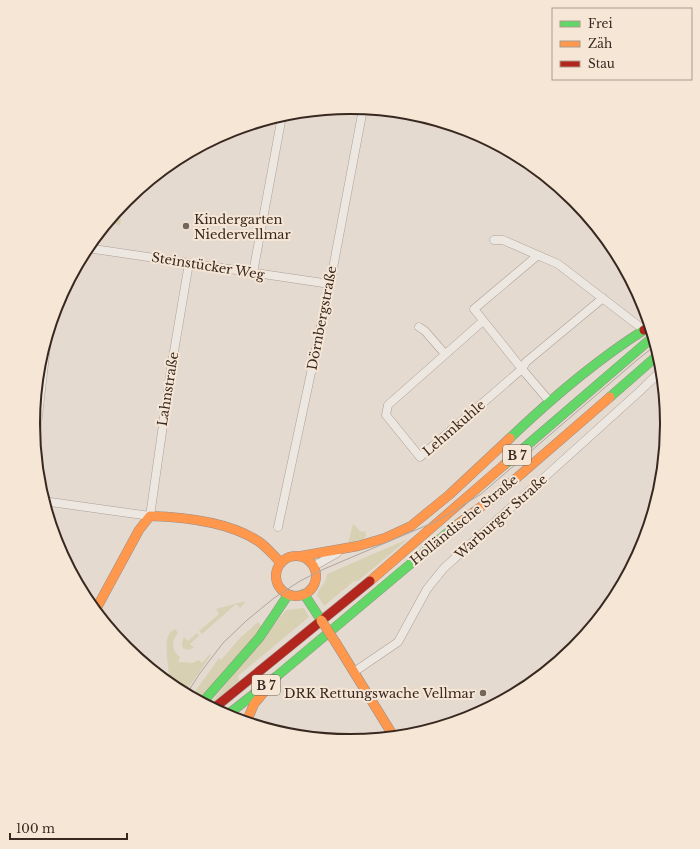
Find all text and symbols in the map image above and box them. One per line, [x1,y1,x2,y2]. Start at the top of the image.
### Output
legend [552,8,692,80]
text: Frei [588,16,613,31]
text: Zäh [588,36,612,51]
text: Stau [588,56,615,71]
place label: Kindergarten Niedervellmar [194,211,292,243]
marker: Kindergarten Niedervellmar [181,221,191,231]
street label: Steinstücker Weg [150,249,266,283]
street label: Dörnbergstraße [304,265,340,371]
street label: Lahnstraße [154,351,182,427]
street label: Lehmkuhle [419,396,489,460]
road number: B 7 [503,445,531,465]
street label: Holländische Straße [407,471,521,569]
street label: Warburger Straße [450,471,551,564]
road number: B 7 [252,675,280,695]
place label: DRK Rettungswache Vellmar [284,685,476,702]
marker: DRK Rettungswache Vellmar [478,688,488,698]
scale bar [10,815,127,841]
text: 100 m [16,821,55,836]

